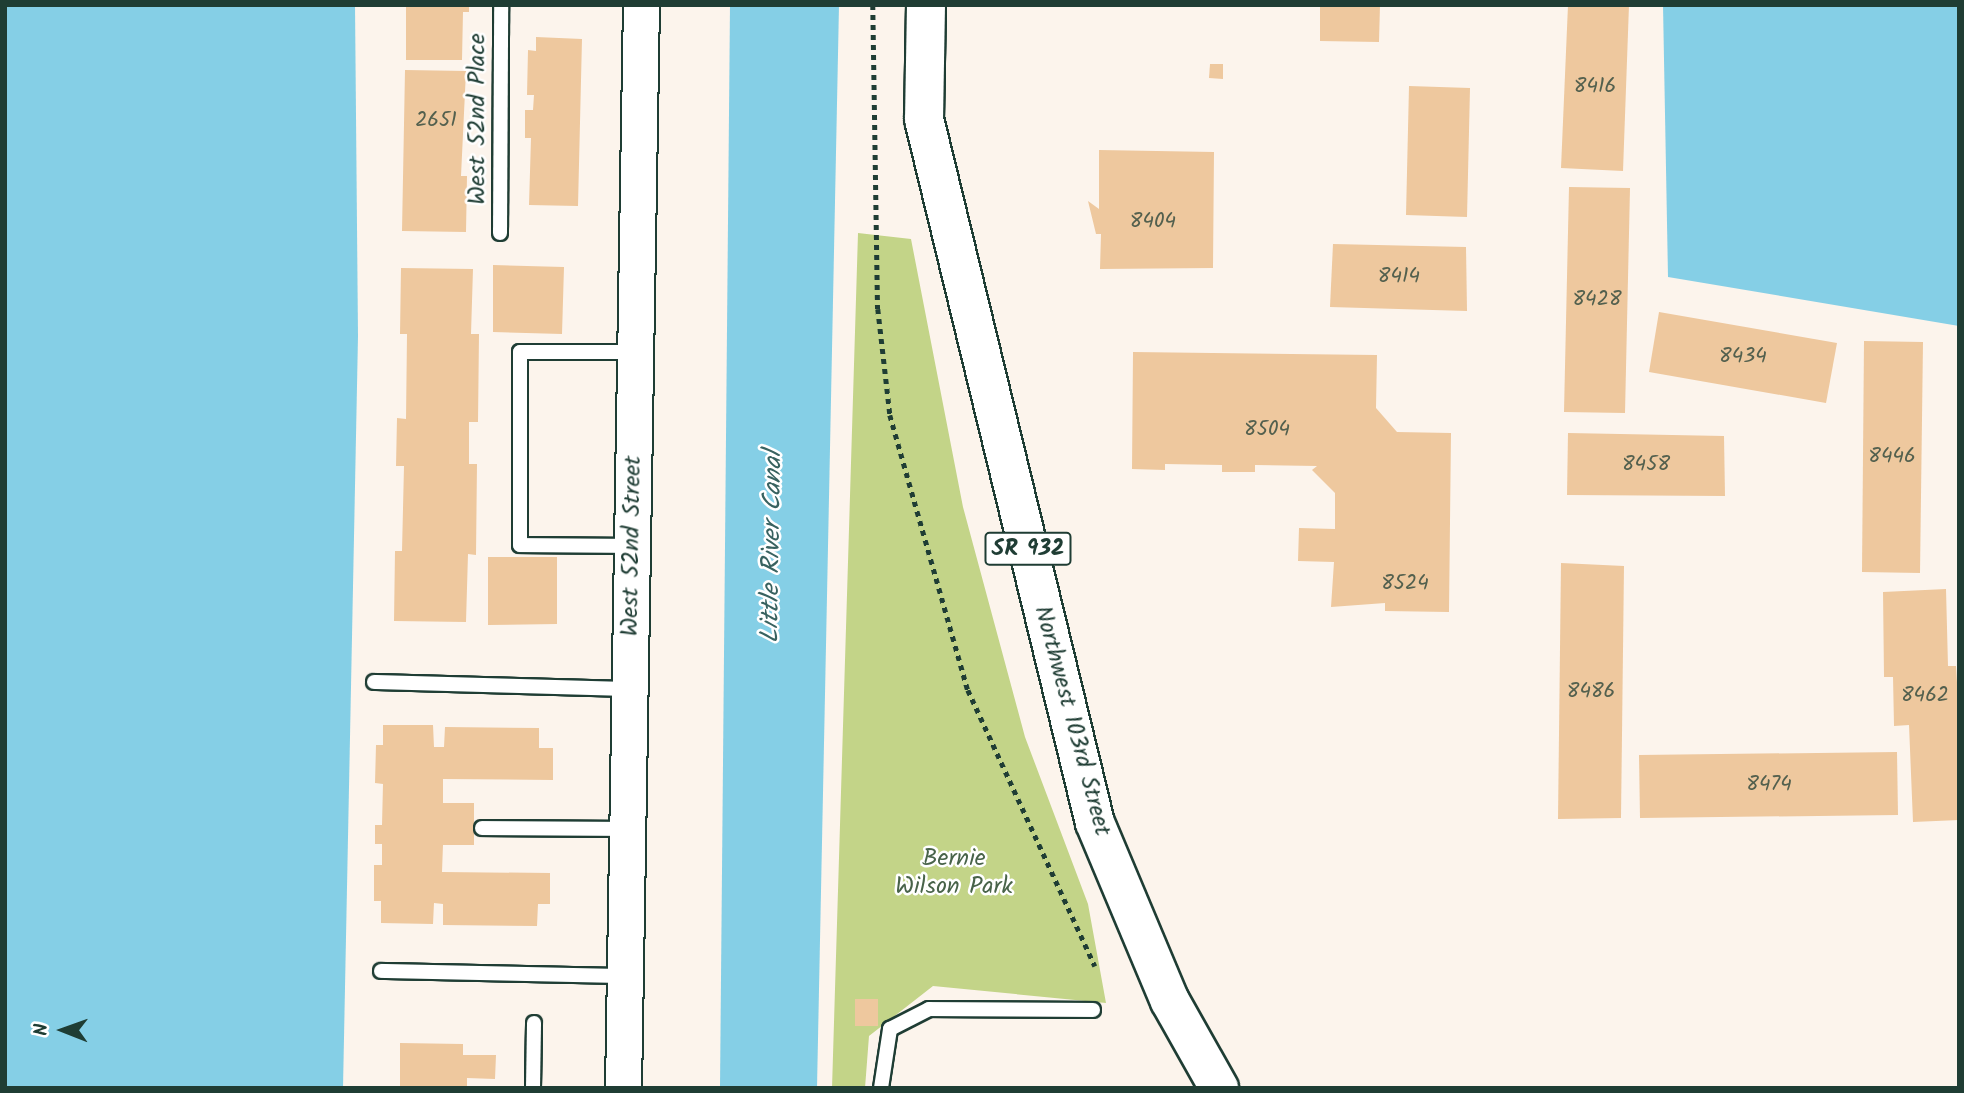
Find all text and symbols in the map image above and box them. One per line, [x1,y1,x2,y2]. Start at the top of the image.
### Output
street label: West 52nd Place [464,33,492,205]
house number: 8416 [1574,74,1616,100]
house number: 2651 [415,108,457,134]
house number: 8404 [1130,209,1176,235]
house number: 8414 [1378,264,1420,290]
house number: 8428 [1572,287,1622,313]
house number: 8434 [1719,344,1767,370]
house number: 8504 [1244,417,1290,443]
house number: 8446 [1868,444,1916,470]
water label: Little River Canal [756,451,790,643]
house number: 8458 [1622,452,1670,478]
street label: West 52nd Street [616,455,648,637]
road number: SR 932 [984,530,1072,568]
house number: 8524 [1381,571,1429,597]
street label: Northwest 103rd Street [1027,603,1117,839]
house number: 8486 [1567,679,1615,705]
house number: 8462 [1901,683,1949,709]
house number: 8474 [1746,772,1792,798]
park label: Bernie Wilson Park [895,845,1013,901]
north arrow [28,995,98,1065]
text: N [27,1023,57,1036]

